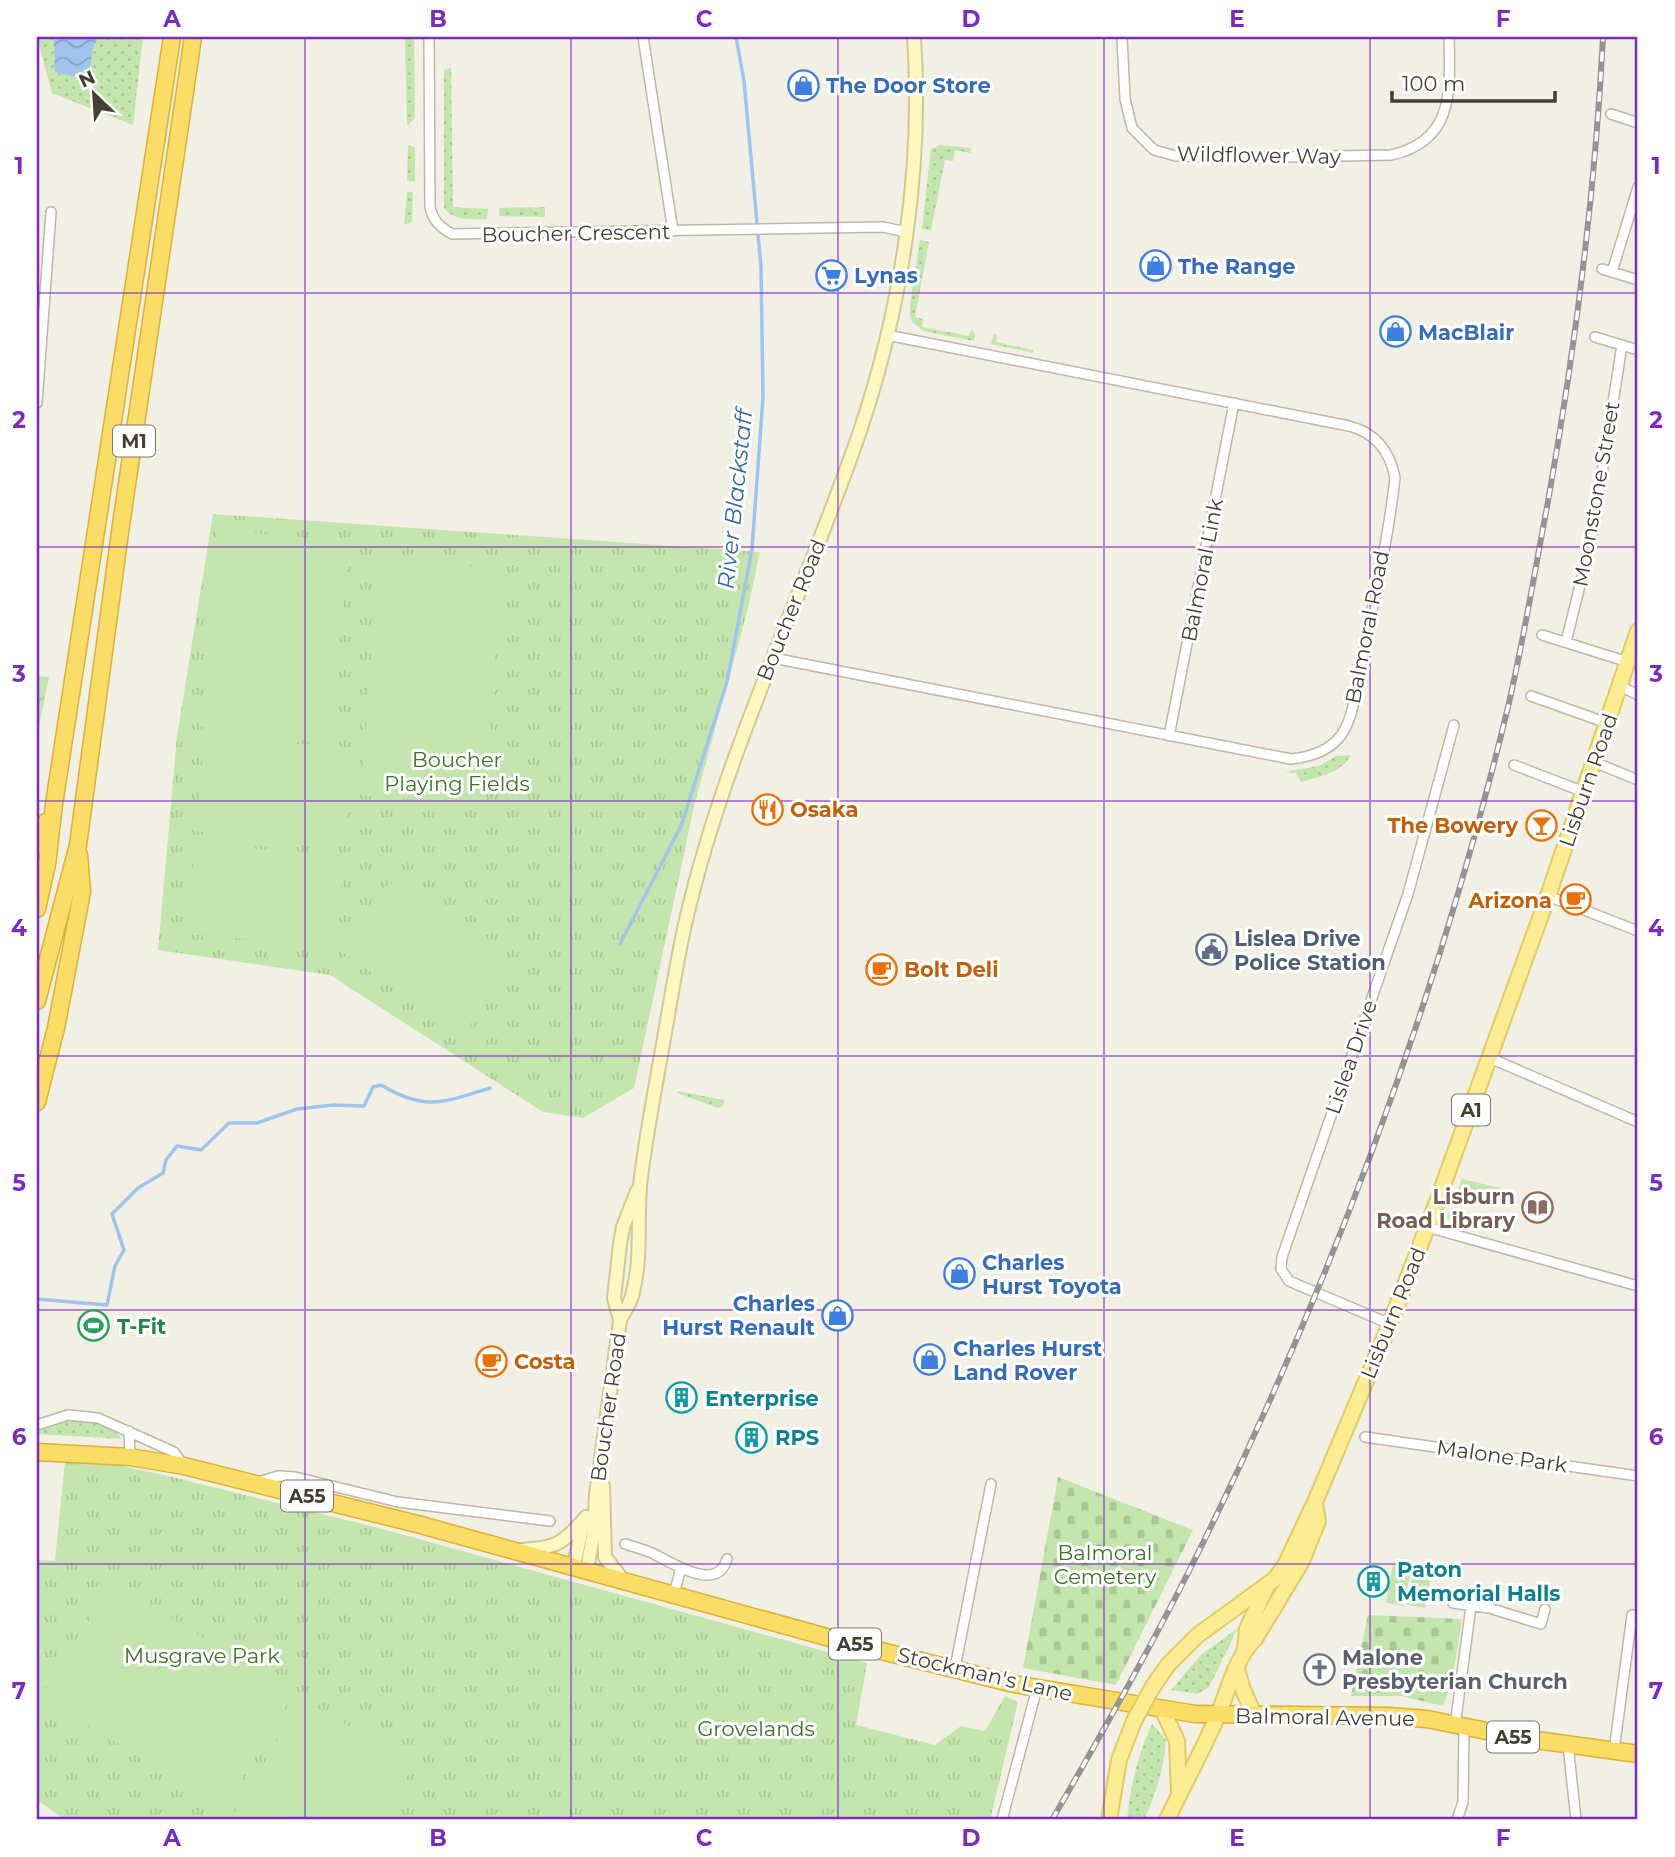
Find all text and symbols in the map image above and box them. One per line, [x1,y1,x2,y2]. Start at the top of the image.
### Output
text: A [162,5,181,33]
text: B [429,5,447,33]
text: C [696,5,713,33]
text: D [962,5,981,33]
text: E [1229,5,1245,33]
text: F [1496,5,1511,33]
north arrow [60,60,130,130]
scale bar [1392,60,1554,104]
text: N [75,65,99,93]
shop icon: The Door Store [786,68,820,102]
text: 100 m [1402,71,1465,96]
place label: The Door Store [826,73,991,98]
street label: Wildflower Way [1177,141,1342,169]
text: 1 [14,152,24,180]
text: 1 [1651,152,1661,180]
street label: Boucher Crescent [481,219,671,247]
shop icon: The Range [1138,249,1172,283]
place label: The Range [1178,254,1296,279]
supermarket icon: Lynas [814,258,848,292]
place label: Lynas [854,263,918,288]
shop icon: MacBlair [1378,315,1412,349]
place label: MacBlair [1418,320,1514,345]
street label: Moonstone Street [1567,399,1625,589]
water label: River Blackstaff [712,405,759,590]
text: 2 [12,406,26,434]
text: 2 [1649,406,1663,434]
road number: M1 [113,426,155,456]
street label: Balmoral Link [1176,496,1228,644]
street label: Boucher Road [751,536,831,684]
street label: Balmoral Road [1340,548,1394,706]
text: 3 [11,660,26,688]
text: 3 [1648,660,1663,688]
street label: Lisburn Road [1553,710,1623,850]
park label: Boucher Playing Fields [384,747,530,796]
restaurant icon: Osaka [750,792,784,826]
place label: Osaka [790,797,858,822]
bar icon: The Bowery [1524,808,1558,842]
place label: The Bowery [1388,813,1518,838]
cafe icon: Arizona [1558,883,1592,917]
place label: Arizona [1467,888,1552,913]
text: 4 [11,914,27,942]
text: 4 [1648,914,1664,942]
place label: Lislea Drive Police Station [1234,926,1386,975]
public building icon: Lislea Drive Police Station [1194,933,1228,967]
cafe icon: Bolt Deli [864,952,898,986]
place label: Bolt Deli [904,957,998,982]
street label: Lislea Drive [1320,997,1382,1117]
road number: A1 [1452,1094,1490,1126]
text: 5 [12,1169,26,1197]
text: 5 [1649,1169,1663,1197]
place label: Lisburn Road Library [1376,1184,1515,1233]
library icon: Lisburn Road Library [1521,1191,1555,1225]
street label: Lisburn Road [1355,1244,1431,1382]
place label: Charles Hurst Toyota [982,1250,1122,1299]
shop icon: Charles Hurst Toyota [942,1257,976,1291]
place label: Charles Hurst Renault [662,1291,815,1340]
shop icon: Charles Hurst Renault [821,1298,855,1332]
sports icon: T-Fit [77,1309,111,1343]
place label: T-Fit [117,1314,166,1339]
street label: Boucher Road [585,1331,631,1483]
place label: Charles Hurst Land Rover [953,1336,1102,1385]
shop icon: Charles Hurst Land Rover [913,1343,947,1377]
cafe icon: Costa [474,1344,508,1378]
place label: Costa [514,1349,575,1374]
building icon: Enterprise [665,1381,699,1415]
place label: Enterprise [705,1386,819,1411]
building icon: RPS [735,1420,769,1454]
text: 6 [12,1423,27,1451]
text: 6 [1649,1423,1664,1451]
place label: RPS [775,1425,819,1450]
street label: Malone Park [1435,1434,1569,1478]
road number: A55 [281,1480,333,1512]
park label: Balmoral Cemetery [1054,1540,1157,1589]
place label: Paton Memorial Halls [1397,1557,1560,1606]
building icon: Paton Memorial Halls [1357,1564,1391,1598]
road number: A55 [829,1628,881,1660]
street label: Stockman's Lane [895,1642,1075,1706]
park label: Musgrave Park [124,1643,280,1668]
place label: Malone Presbyterian Church [1342,1645,1568,1694]
church icon: Malone Presbyterian Church [1302,1652,1336,1686]
text: 7 [12,1677,26,1705]
text: 7 [1649,1677,1663,1705]
street label: Balmoral Avenue [1235,1703,1415,1731]
park label: Grovelands [697,1716,815,1741]
road number: A55 [1487,1722,1539,1752]
text: A [162,1824,181,1852]
text: B [429,1824,447,1852]
text: C [696,1824,713,1852]
text: D [962,1824,981,1852]
text: E [1229,1824,1245,1852]
text: F [1496,1824,1511,1852]

